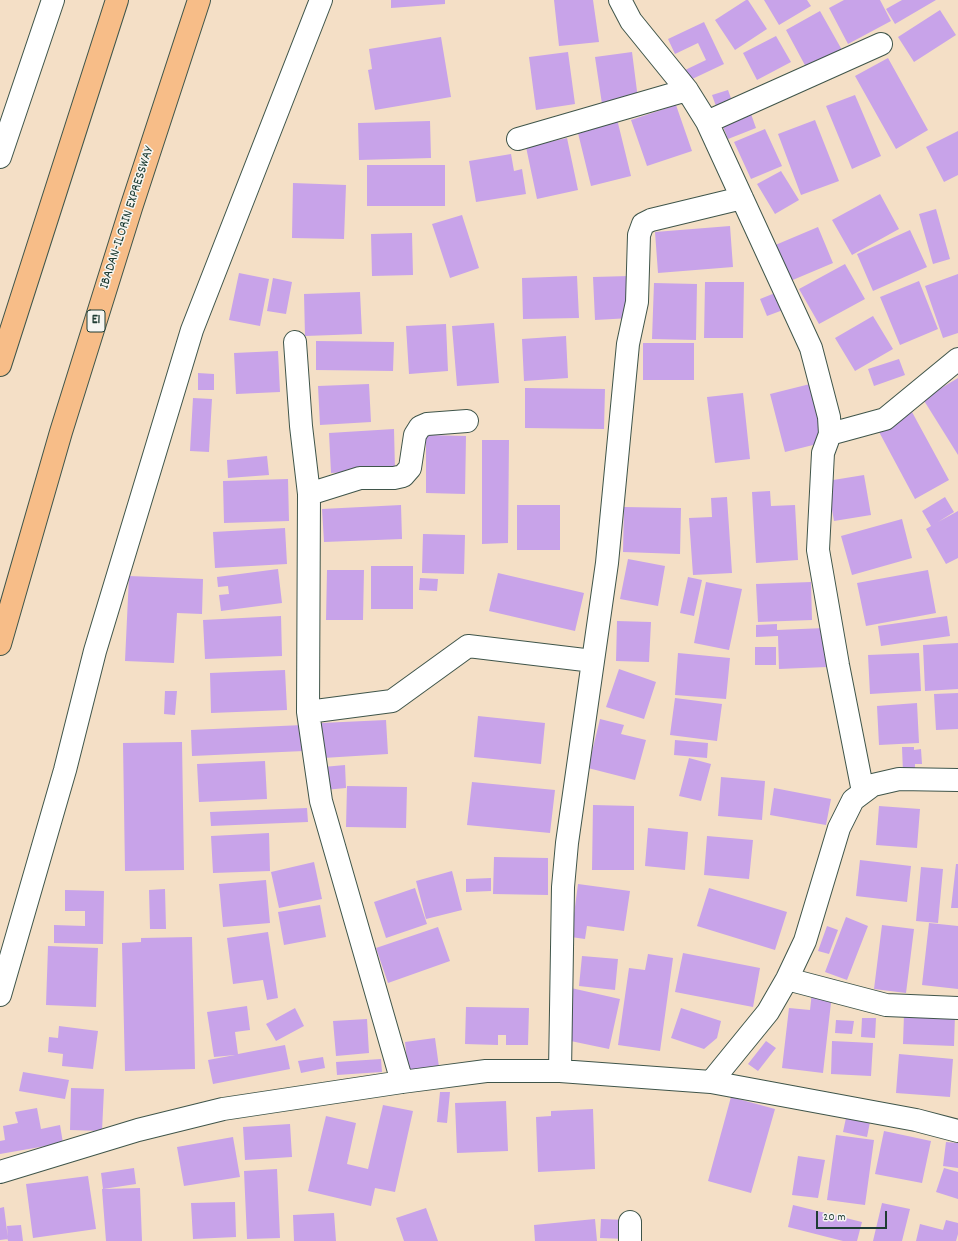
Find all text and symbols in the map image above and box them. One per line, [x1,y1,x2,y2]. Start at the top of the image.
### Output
street label: IBADAN-ILORIN EXPRESSWAY [97,145,159,291]
road number: E1 [87,310,105,332]
scale bar [818,1203,889,1229]
text: 20 m [823,1209,846,1226]

